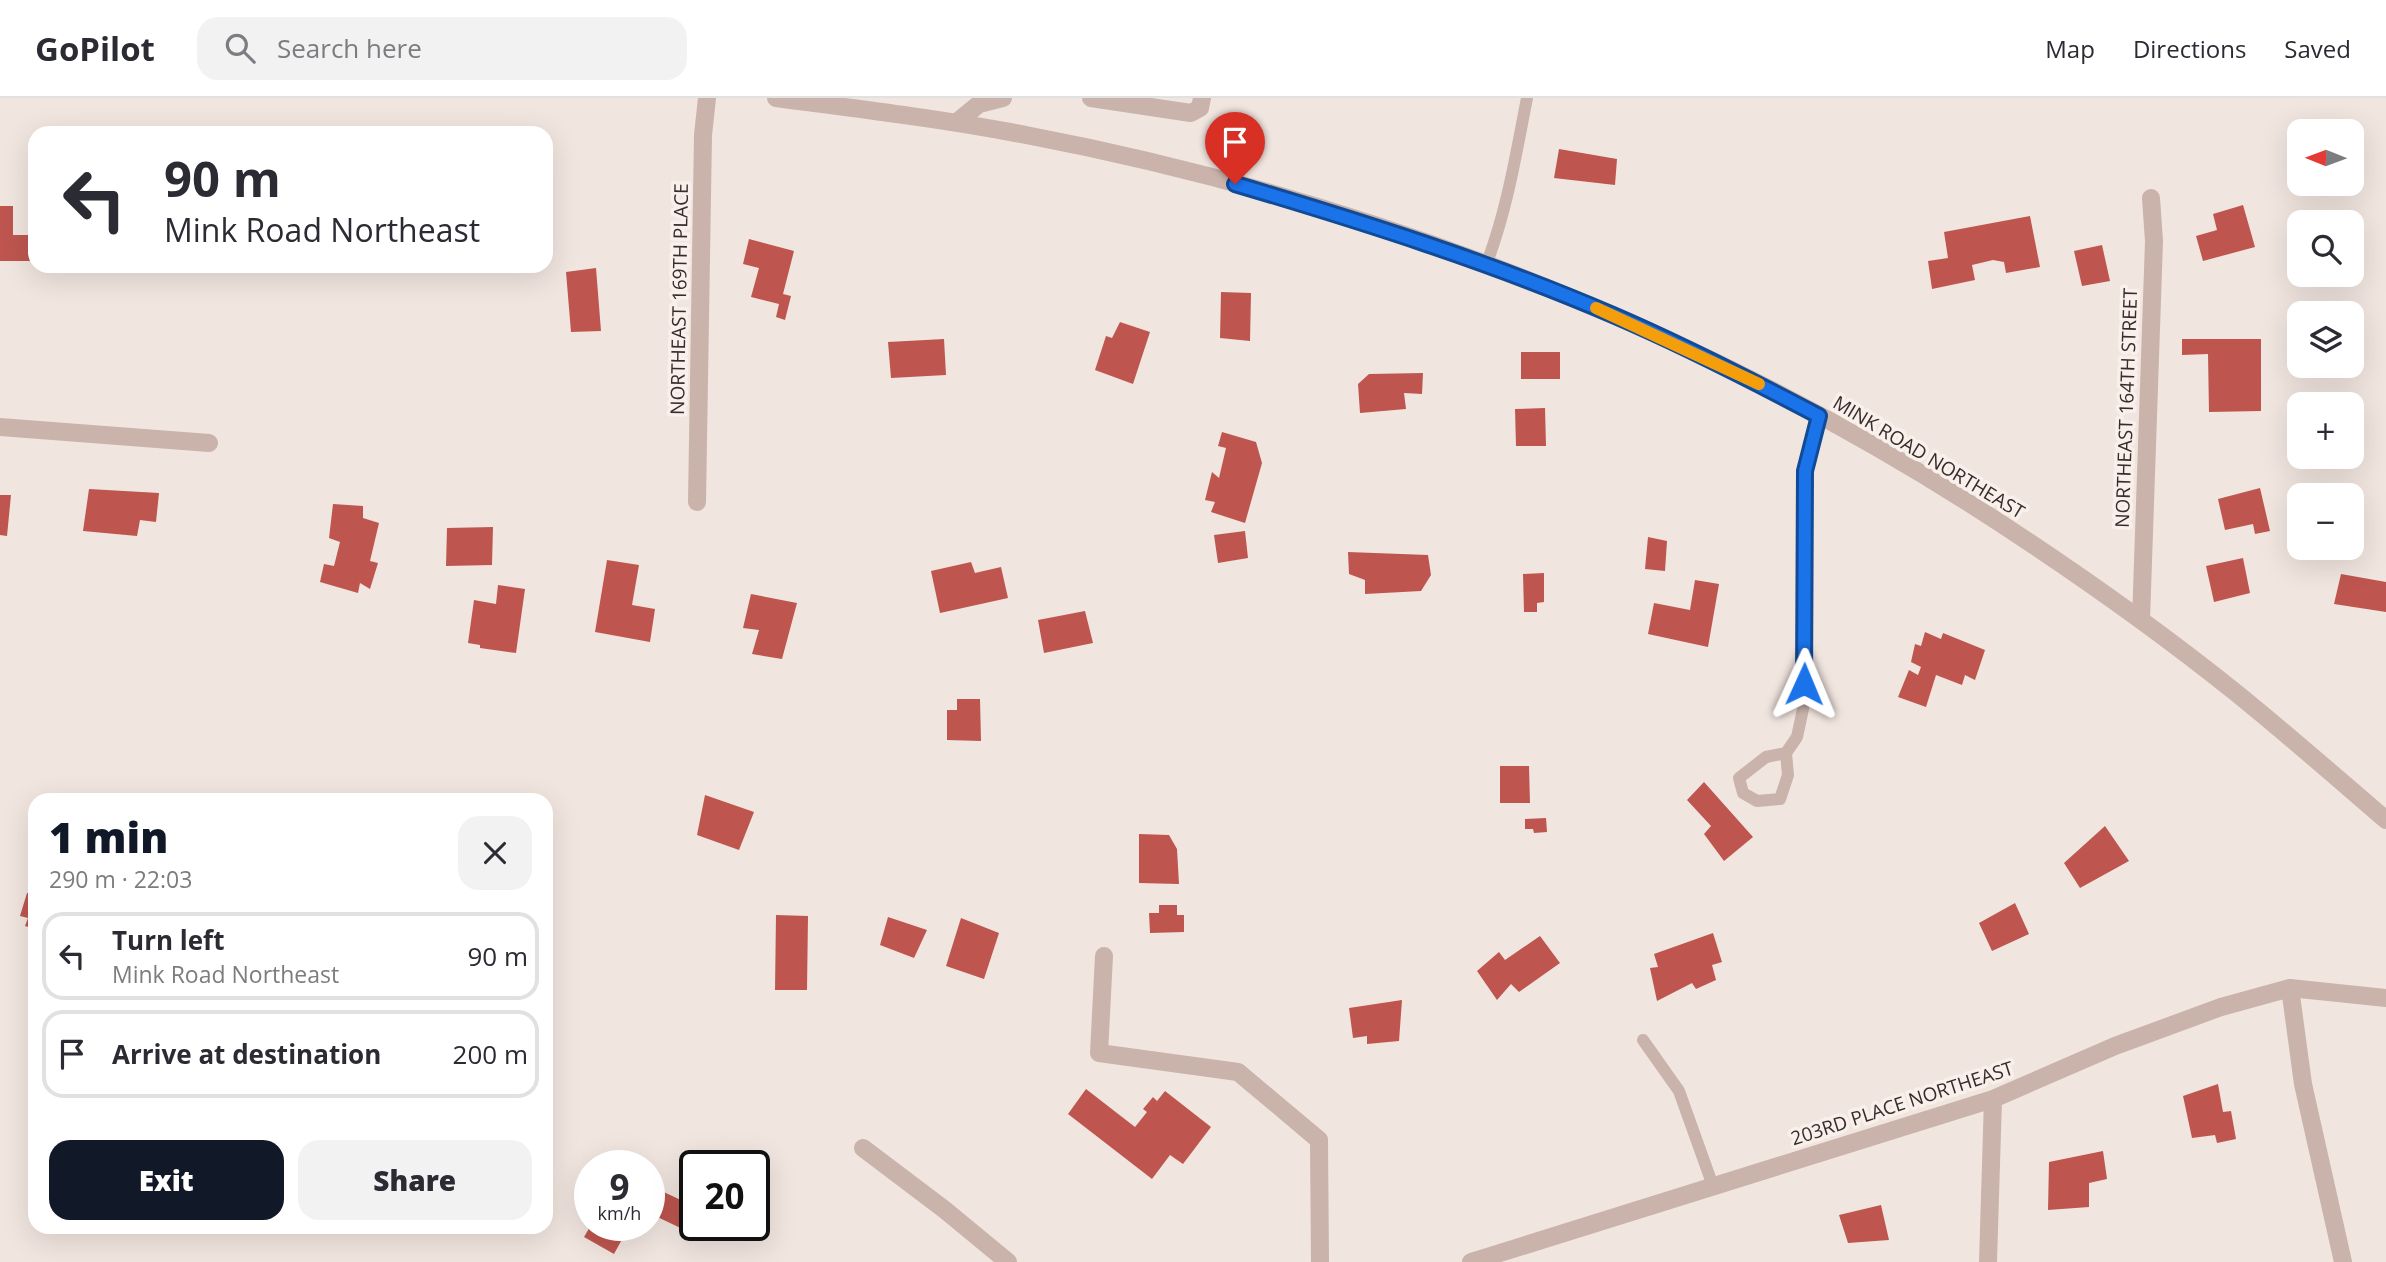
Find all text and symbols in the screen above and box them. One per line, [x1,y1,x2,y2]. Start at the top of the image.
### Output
search box [197,17,687,80]
text: GoPilot [35,26,155,71]
icon: search [221,29,259,67]
text: Search here [277,30,422,66]
text: Map [2045,32,2095,65]
text: Directions [2133,32,2246,65]
text: Saved [2284,32,2351,65]
pin [1205,112,1265,184]
north arrow [2287,119,2364,196]
map controls [2287,119,2364,560]
icon: arrive [1216,123,1254,161]
text: 90 m [164,145,281,211]
icon: left [49,154,140,245]
street label: NORTHEAST 169TH PLACE [664,183,694,415]
text: Mink Road Northeast [164,208,480,251]
button: search [2287,210,2364,287]
street label: NORTHEAST 164TH STREET [2109,287,2143,528]
button: layers [2287,301,2364,378]
street label: MINK ROAD NORTHEAST [1828,389,2030,525]
button: + [2287,392,2364,469]
button: − [2287,483,2364,560]
position arrow [1767,647,1841,721]
text: 1 min [49,808,168,865]
button: close [458,816,532,890]
text: 290 m · 22:03 [49,863,192,895]
text: Turn left [112,922,224,958]
icon: left [53,937,91,975]
text: 90 m [467,938,528,974]
text: Mink Road Northeast [112,958,339,990]
icon: arrive [53,1035,91,1073]
text: Arrive at destination [112,1036,381,1072]
text: 200 m [453,1036,528,1072]
street label: 203RD PLACE NORTHEAST [1787,1055,2017,1151]
button: Exit [49,1140,284,1220]
button: Share [298,1140,532,1220]
speed limit sign: 20 [679,1150,770,1241]
text: 9 [609,1163,630,1210]
text: km/h [598,1201,641,1225]

